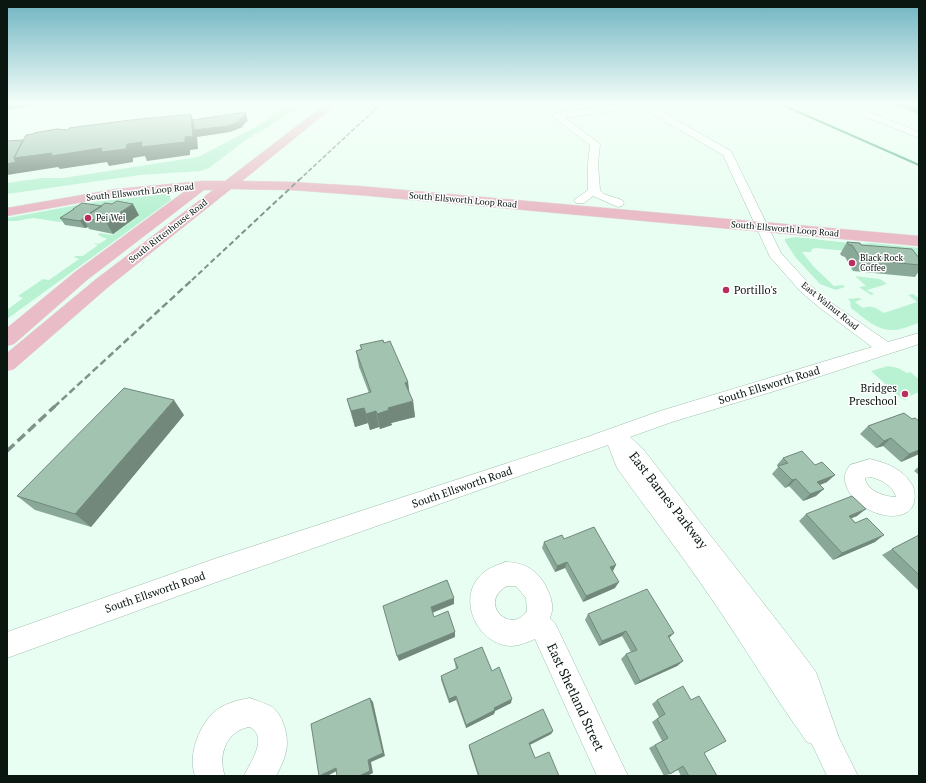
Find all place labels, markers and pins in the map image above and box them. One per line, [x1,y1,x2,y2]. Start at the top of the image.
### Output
place label: Pei Wei [96,212,126,224]
marker: Pei Wei [83,213,93,223]
place label: Black Rock Coffee [860,252,904,274]
marker: Black Rock Coffee [847,258,857,268]
place label: Portillo's [734,283,777,297]
marker: Portillo's [721,285,731,295]
place label: Bridges Preschool [849,381,897,408]
marker: Bridges Preschool [900,389,910,399]

